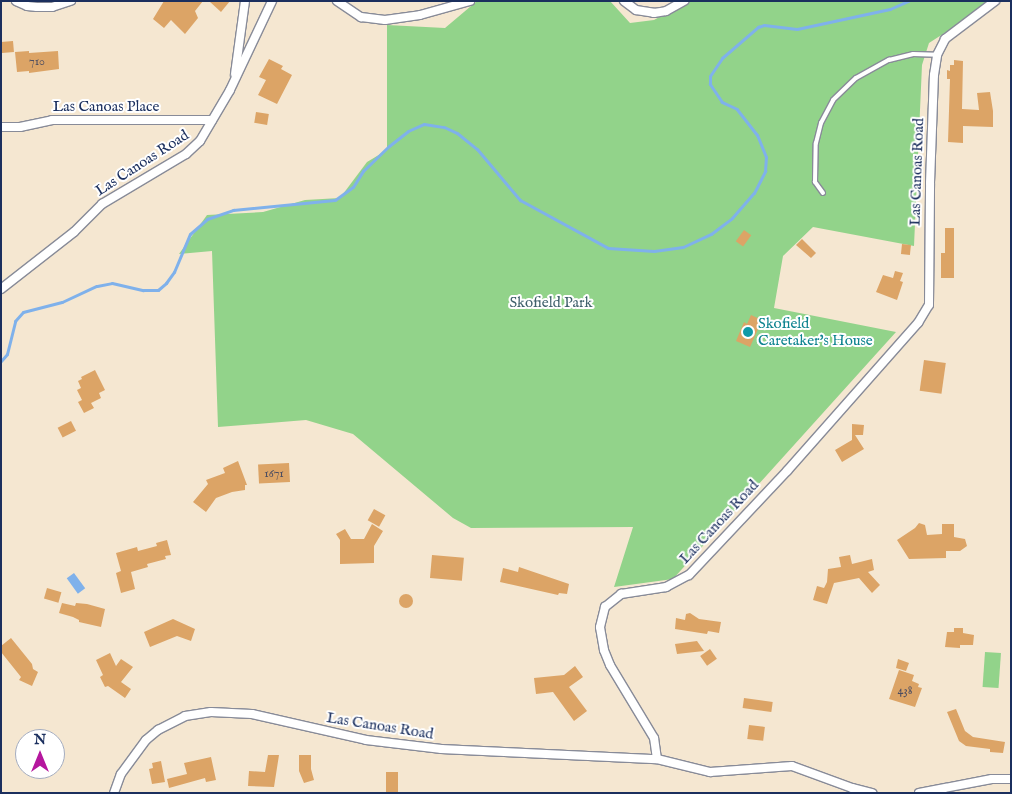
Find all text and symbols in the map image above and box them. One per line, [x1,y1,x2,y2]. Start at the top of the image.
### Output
house number: 710 [29,55,45,69]
street label: Las Canoas Place [53,98,159,116]
street label: Las Canoas Road [906,118,928,226]
street label: Las Canoas Road [92,126,192,200]
park label: Skofield Park [509,294,593,312]
place label: Skofield Caretaker's House [758,314,873,349]
marker: Skofield Caretaker's House [742,326,754,338]
house number: 1671 [264,467,284,481]
street label: Las Canoas Road [676,476,762,568]
house number: 438 [897,684,913,698]
street label: Las Canoas Road [325,709,435,743]
north arrow [15,729,65,779]
text: N [34,731,46,749]

